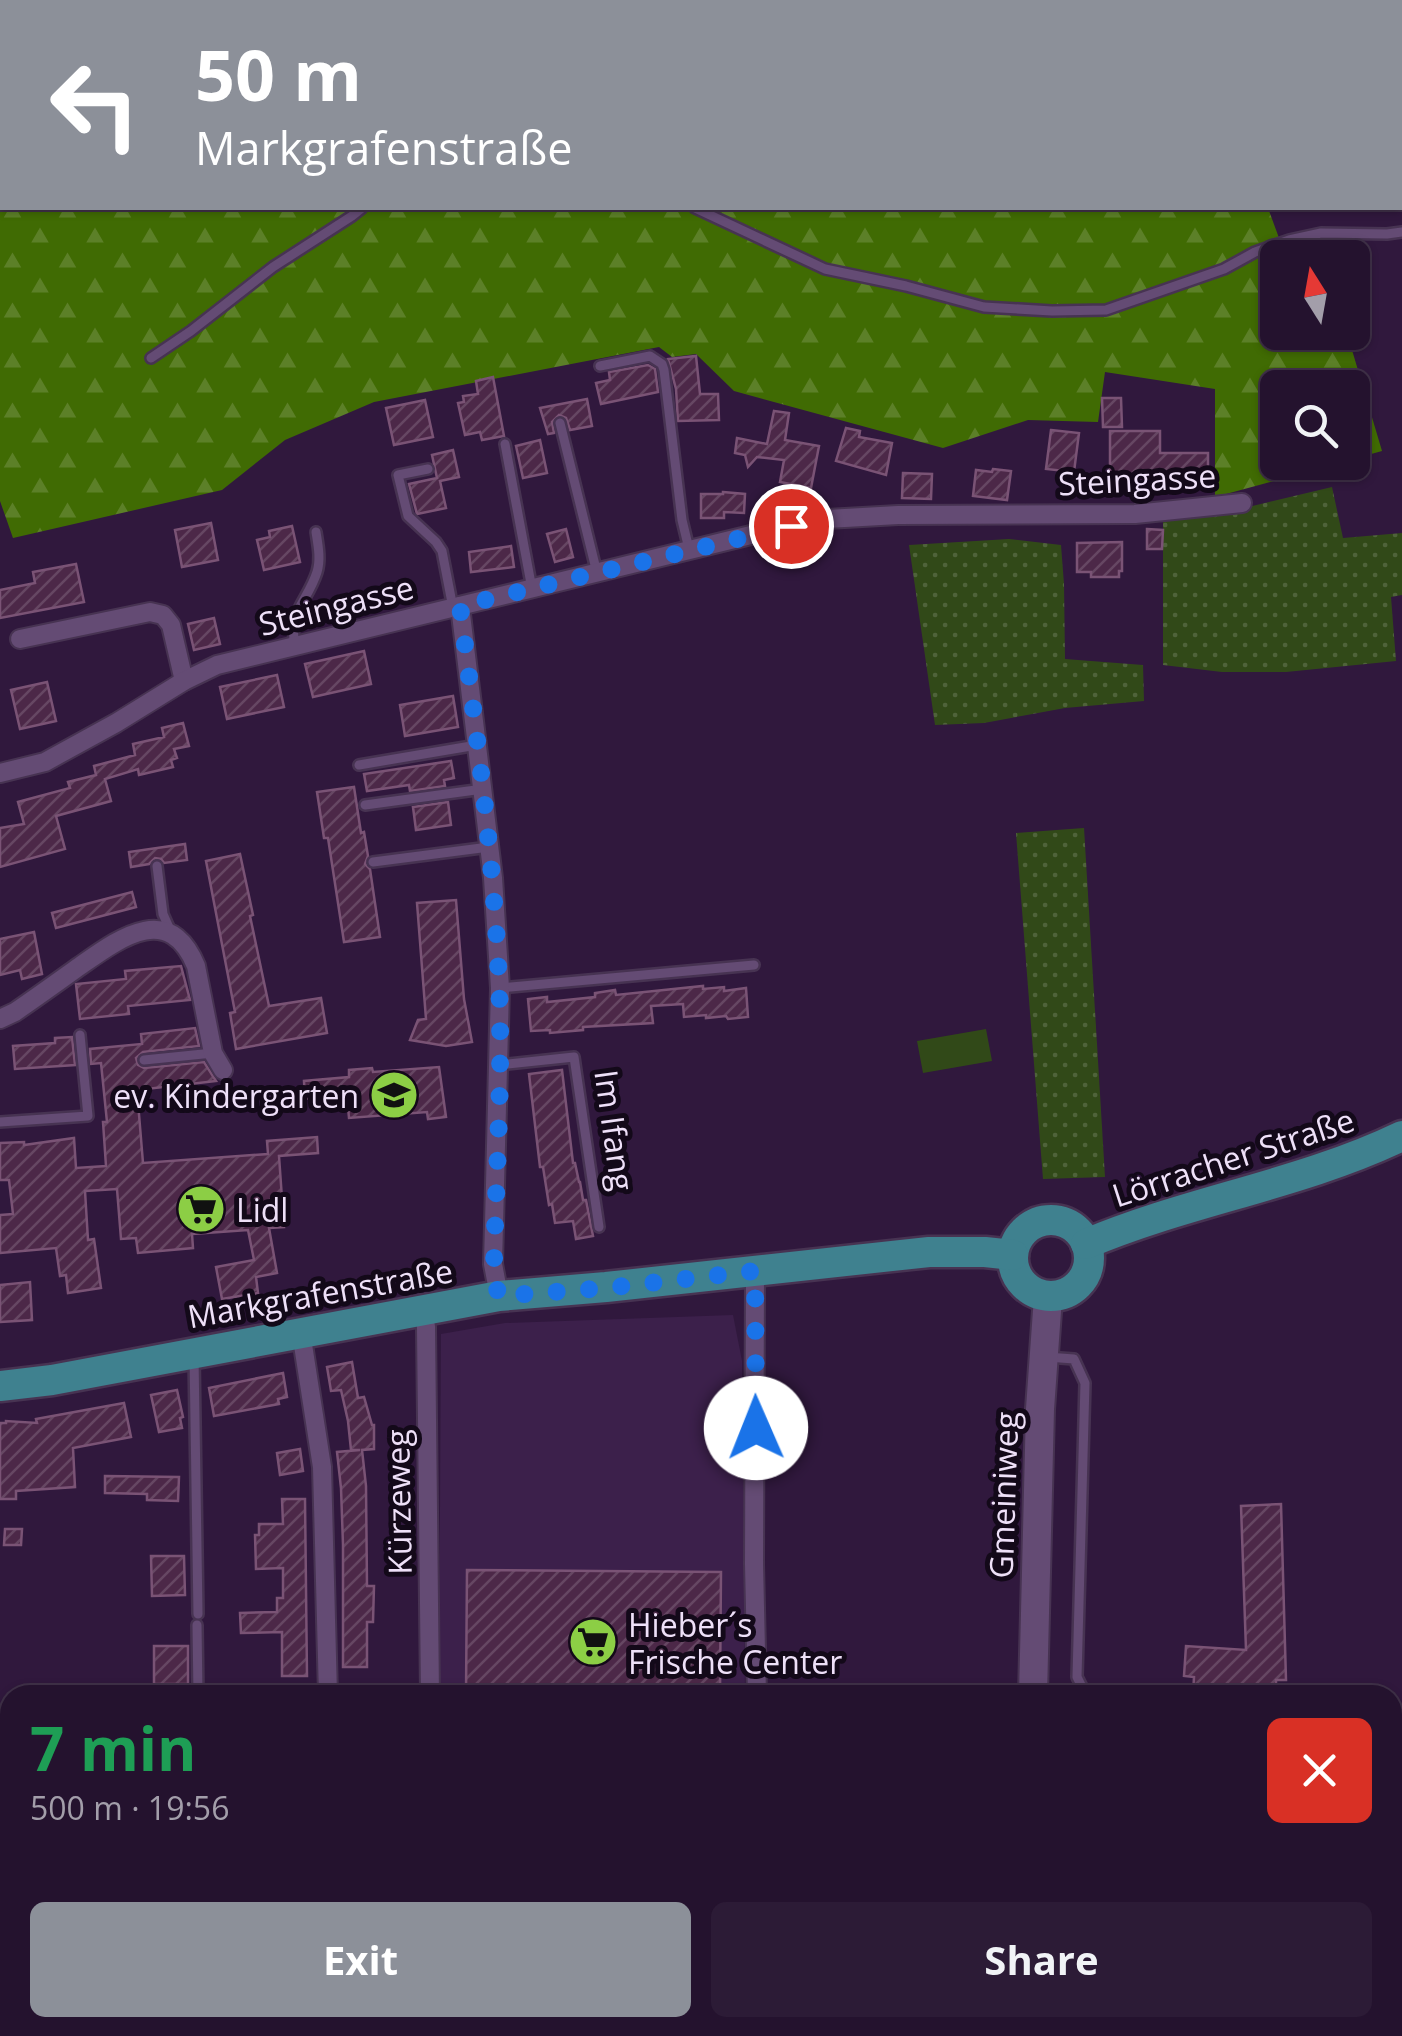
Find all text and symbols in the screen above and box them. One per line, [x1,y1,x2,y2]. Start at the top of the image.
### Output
text: 50 m [195,26,362,122]
icon: left [30,40,160,170]
text: Markgrafenstraße [195,117,573,178]
north arrow [1260,240,1370,350]
map controls [1260,240,1370,480]
button: search [1260,370,1370,480]
street label: Steingasse [1057,453,1217,505]
pin [749,484,834,569]
icon: arrive [764,499,819,554]
street label: Steingasse [254,565,418,645]
street label: Im Ifang [585,1067,645,1193]
school or university icon: ev. Kindergarten [368,1069,420,1121]
place label: ev. Kindergarten [113,1074,359,1117]
street label: Lörracher Straße [1107,1098,1359,1216]
supermarket icon: Lidl [175,1183,227,1235]
place label: Lidl [236,1188,288,1231]
street label: Markgrafenstraße [184,1249,456,1337]
position arrow [704,1376,808,1480]
street label: Gmeiniweg [979,1411,1027,1579]
street label: Kürzeweg [375,1429,421,1575]
place label: Hieber´s Frische Center [628,1603,842,1683]
supermarket icon: Hieber´s Frische Center [567,1616,619,1668]
text: 7 min [30,1707,197,1789]
button: close [1267,1718,1372,1823]
text: 500 m · 19:56 [30,1786,229,1829]
button: Exit [30,1902,691,2017]
button: Share [711,1902,1372,2017]

